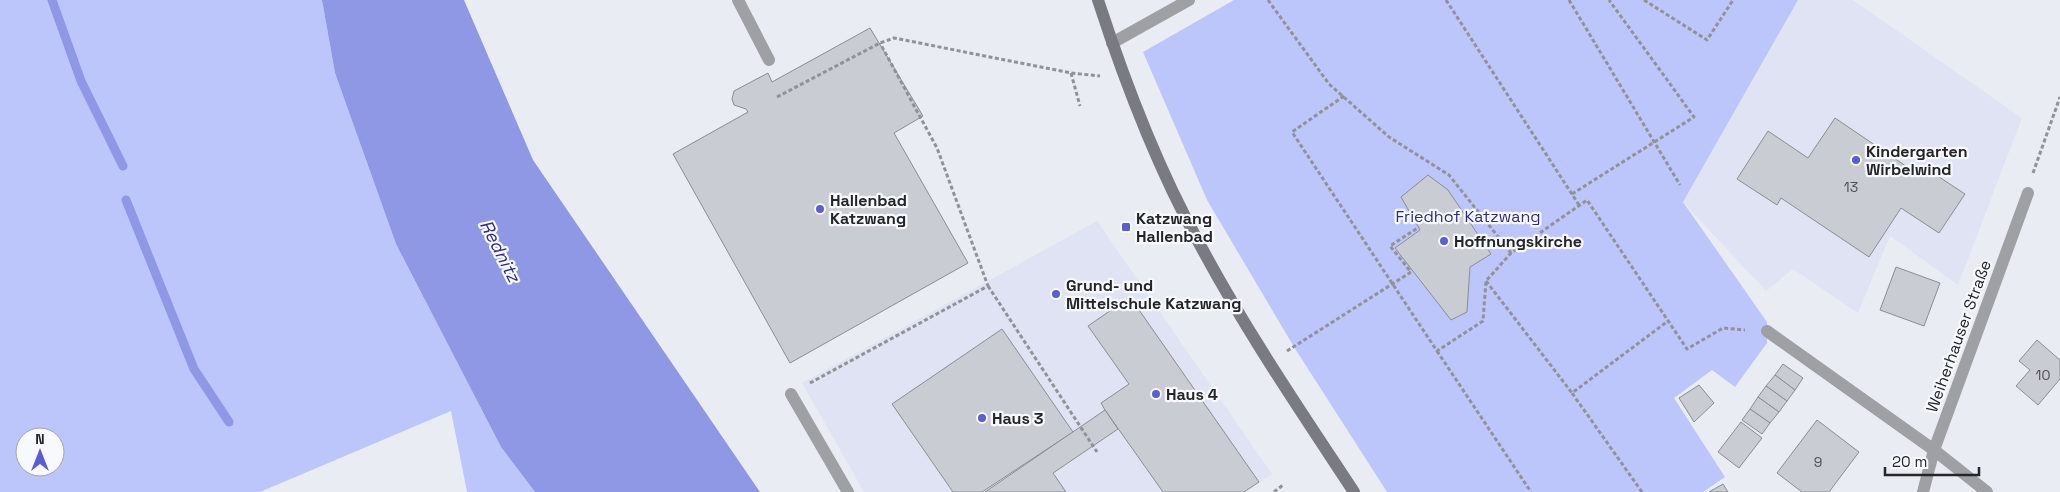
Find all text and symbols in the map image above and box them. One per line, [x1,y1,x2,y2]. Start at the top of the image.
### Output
place label: Kindergarten Wirbelwind [1866,141,1968,180]
marker: Kindergarten Wirbelwind [1850,154,1862,166]
house number: 13 [1844,178,1858,196]
place label: Hallenbad Katzwang [830,190,907,229]
marker: Hallenbad Katzwang [814,203,826,215]
park label: Friedhof Katzwang [1395,206,1541,227]
place label: Katzwang Hallenbad [1136,208,1213,247]
water label: Rednitz [475,216,527,287]
marker: Katzwang Hallenbad [1120,221,1132,233]
place label: Hoffnungskirche [1454,231,1582,252]
marker: Hoffnungskirche [1438,235,1450,247]
street label: Weiherhauser Straße [1921,257,1996,415]
place label: Grund- und Mittelschule Katzwang [1066,275,1241,314]
marker: Grund- und Mittelschule Katzwang [1050,288,1062,300]
house number: 10 [2036,366,2050,384]
place label: Haus 4 [1166,384,1218,405]
marker: Haus 4 [1150,388,1162,400]
place label: Haus 3 [992,408,1044,429]
marker: Haus 3 [976,412,988,424]
north arrow [15,427,65,477]
text: N [35,430,45,448]
scale bar [1885,444,1979,476]
text: 20 m [1892,452,1927,471]
house number: 9 [1814,453,1822,471]

